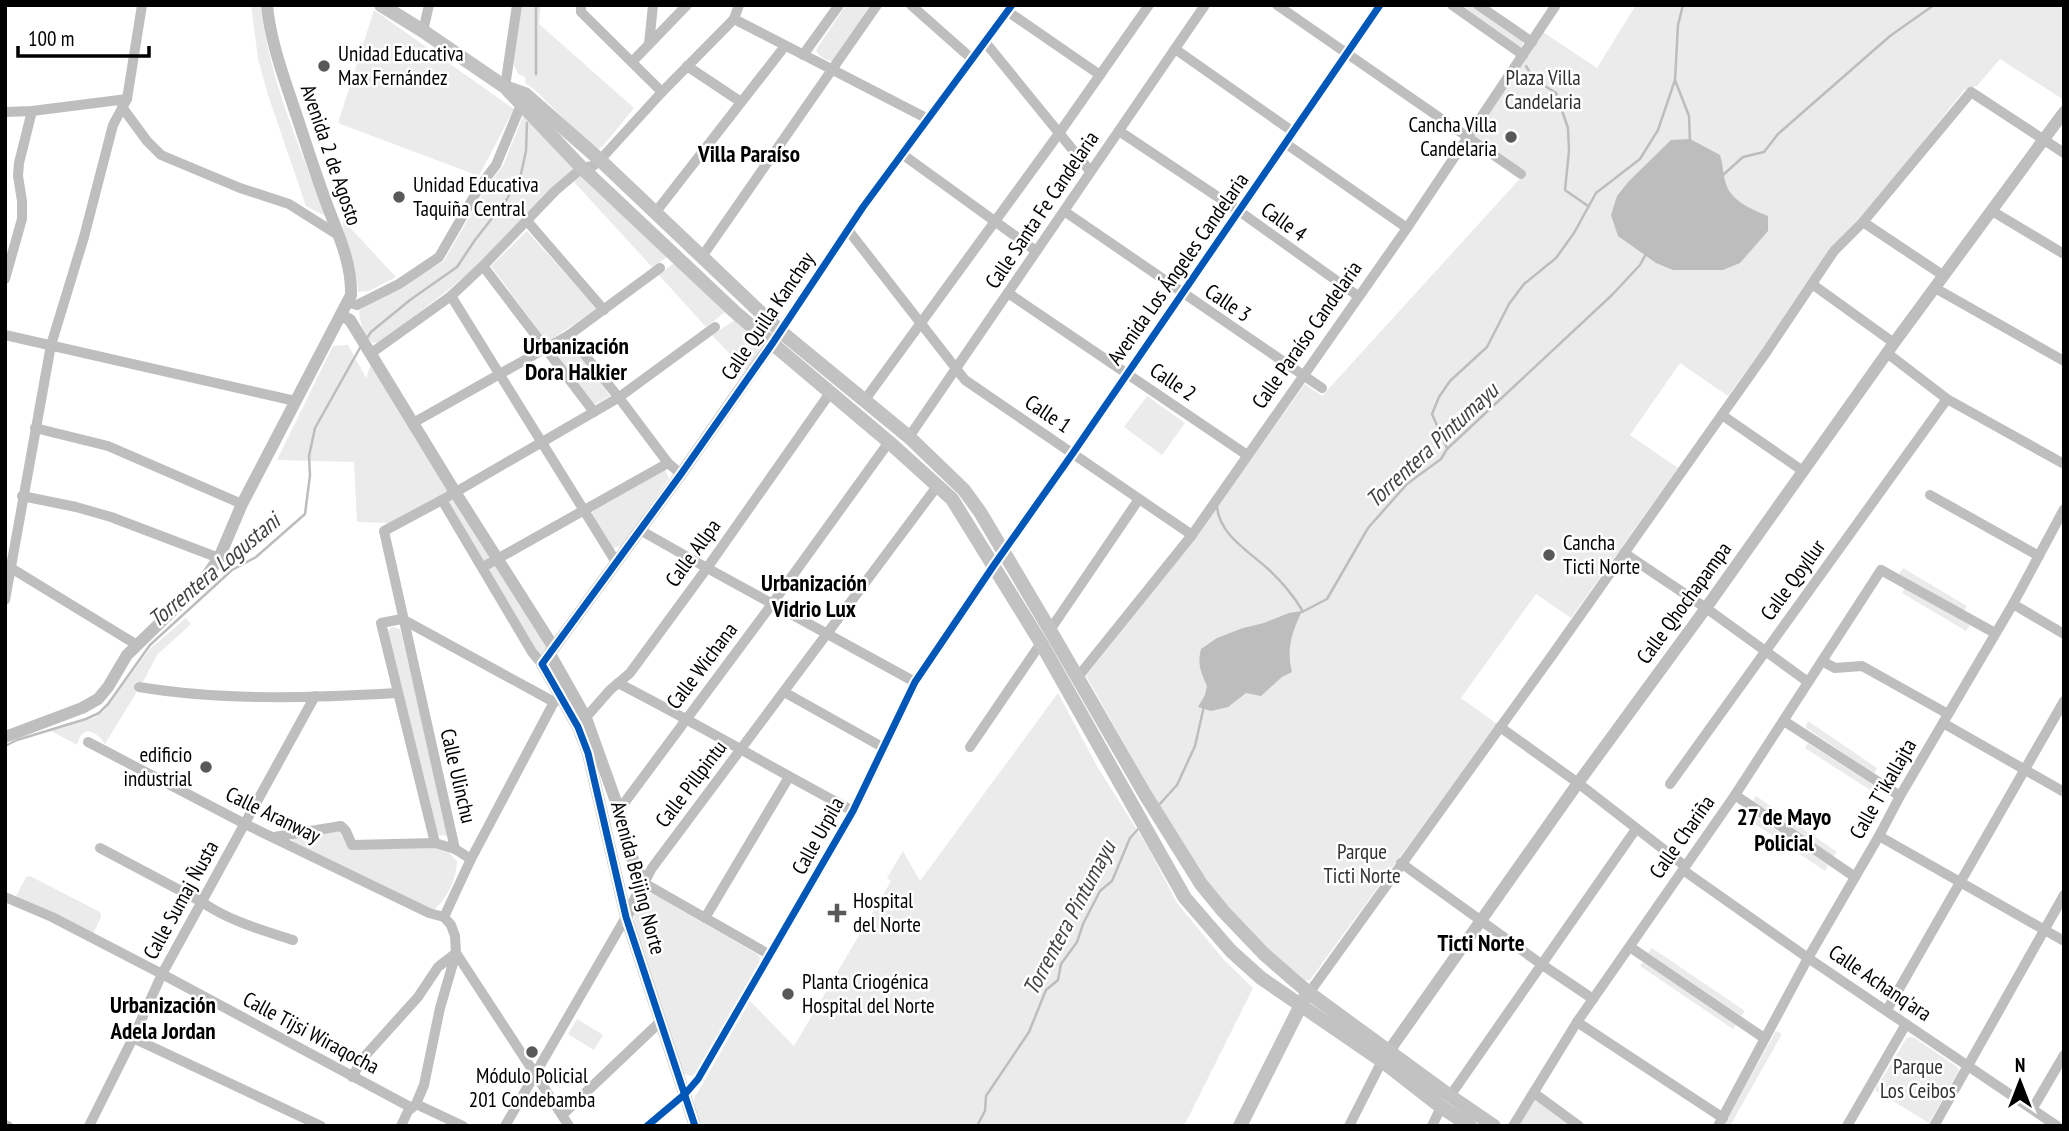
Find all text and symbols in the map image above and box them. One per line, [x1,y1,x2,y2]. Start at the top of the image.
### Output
scale bar [18,14,149,58]
text: 100 m [28,25,74,52]
place label: Unidad Educativa Max Fernández [338,40,464,91]
marker: Unidad Educativa Max Fernández [316,58,332,74]
park label: Plaza Villa Candelaria [1505,64,1581,115]
street label: Avenida 2 de Agosto [295,81,368,229]
place label: Cancha Villa Candelaria [1409,111,1497,162]
street label: Calle Santa Fe Candelaria [979,126,1104,294]
marker: Cancha Villa Candelaria [1503,129,1519,145]
district label: Villa Paraíso [697,139,800,168]
street label: Avenida Los Ángeles Candelaria [1101,167,1254,370]
place label: Unidad Educativa Taquiña Central [413,171,539,222]
marker: Unidad Educativa Taquiña Central [391,189,407,205]
street label: Calle 4 [1256,196,1313,248]
street label: Calle Quilla Kanchay [715,246,821,385]
street label: Calle Paraíso Candelaria [1246,256,1368,414]
street label: Calle 3 [1200,277,1257,328]
district label: Urbanización Dora Halkier [523,331,629,386]
street label: Calle 2 [1145,356,1202,407]
water label: Torrentera Pintumayu [1359,374,1505,513]
street label: Calle 1 [1020,388,1077,439]
water label: Torrentera Logustani [142,504,288,633]
street label: Calle Allpa [659,513,726,592]
place label: Cancha Ticti Norte [1563,529,1640,580]
street label: Calle Qoyllur [1754,534,1831,626]
street label: Calle Qhochapampa [1630,536,1737,669]
marker: Cancha Ticti Norte [1541,547,1557,563]
district label: Urbanización Vidrio Lux [761,568,867,623]
street label: Calle Wichana [660,617,743,714]
street label: Calle Ulinchu [435,726,482,826]
street label: Calle T'ikallajta [1843,734,1922,844]
street label: Calle Pillpintu [649,735,732,833]
place label: edificio industrial [124,741,192,792]
marker: edificio industrial [198,759,214,775]
street label: Calle Aranway [221,780,325,849]
street label: Calle Chariña [1643,790,1720,884]
street label: Calle Urpila [785,792,850,879]
street label: Avenida Beijing Norte [605,798,672,958]
district label: 27 de Mayo Policial [1737,802,1831,857]
water label: Torrentera Pintumayu [1016,834,1122,1000]
street label: Calle Sumaj Ñusta [137,836,224,964]
park label: Parque Ticti Norte [1323,838,1401,889]
place label: Hospital del Norte [853,887,921,938]
marker: Hospital del Norte [827,903,847,923]
district label: Ticti Norte [1437,928,1525,957]
street label: Calle Achanq'ara [1824,938,1937,1027]
place label: Planta Criogénica Hospital del Norte [802,968,935,1019]
street label: Calle Tijsi Wiraqocha [238,985,384,1080]
marker: Planta Criogénica Hospital del Norte [780,986,796,1002]
district label: Urbanización Adela Jordan [109,990,216,1045]
marker: Módulo Policial 201 Condebamba [524,1044,540,1060]
north arrow [1985,1047,2055,1117]
park label: Parque Los Ceibos [1880,1053,1956,1104]
text: N [2015,1053,2025,1077]
place label: Módulo Policial 201 Condebamba [469,1062,595,1113]

